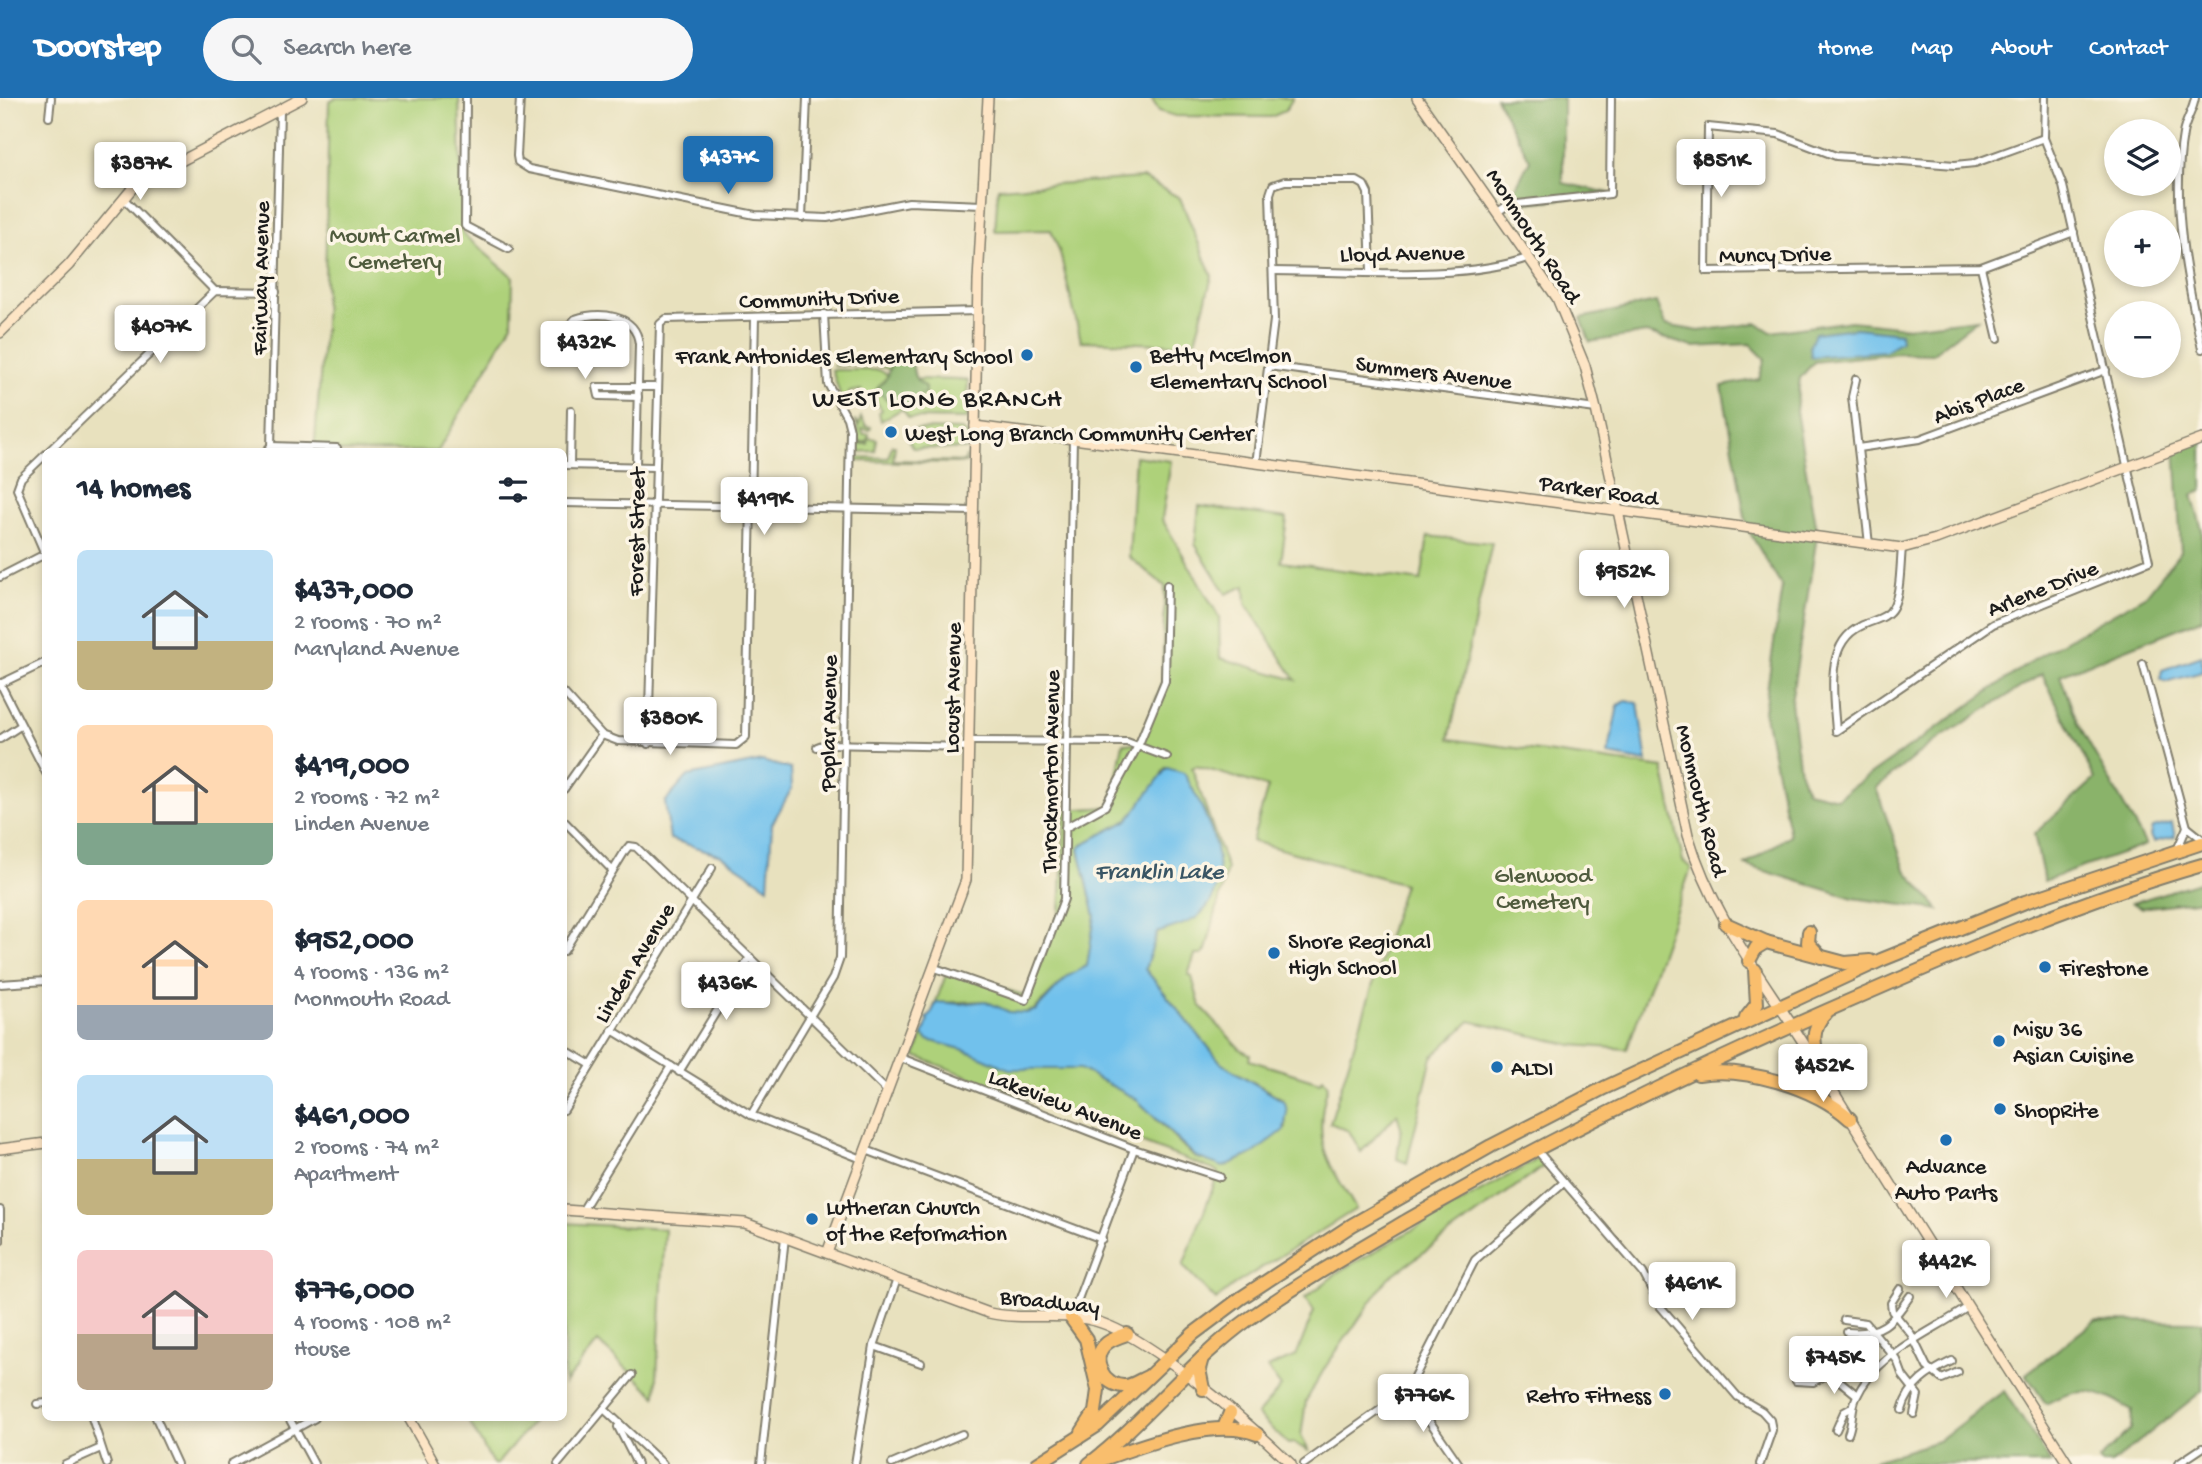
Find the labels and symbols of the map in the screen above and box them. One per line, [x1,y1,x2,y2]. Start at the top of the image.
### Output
pin: $437K [679,136,777,196]
pin: $851K [1672,140,1770,199]
pin: $387K [91,142,189,202]
street label: Monmouth Road [1478,164,1587,311]
street label: Fairway Avenue [248,200,277,356]
park label: Mount Carmel Cemetery [329,224,461,277]
street label: Lloyd Avenue [1339,241,1466,270]
street label: Muncy Drive [1719,242,1833,271]
street label: Community Drive [739,284,901,317]
pin: $407K [111,306,209,365]
pin: $432K [536,322,634,381]
place label: Betty McElmon Elementary School [1149,344,1327,397]
place label: Frank Antonides Elementary School [674,345,1013,372]
marker: Frank Antonides Elementary School [1019,347,1035,363]
street label: Summers Avenue [1354,351,1514,398]
marker: Betty McElmon Elementary School [1128,359,1144,375]
street label: Abis Place [1930,372,2029,432]
district label: WEST LONG BRANCH [812,386,1064,417]
place label: West Long Branch Community Center [905,422,1255,449]
marker: West Long Branch Community Center [883,424,899,440]
street label: Forest Street [624,466,653,597]
street label: Parker Road [1536,471,1661,514]
pin: $419K [715,478,813,537]
pin: $952K [1575,550,1673,610]
street label: Arlene Drive [1984,555,2104,625]
street label: Locust Avenue [940,621,969,754]
street label: Poplar Avenue [816,653,845,793]
street label: Throckmorton Avenue [1037,668,1068,875]
pin: $380K [621,698,719,757]
street label: Monmouth Road [1668,722,1732,881]
water label: Franklin Lake [1095,859,1225,888]
park label: Glenwood Cemetery [1494,864,1593,917]
street label: Linden Avenue [590,898,683,1029]
place label: Shore Regional High School [1288,930,1431,983]
marker: Shore Regional High School [1266,945,1282,961]
place label: Firestone [2058,957,2150,984]
marker: Firestone [2037,959,2053,975]
pin: $436K [677,962,775,1022]
place label: Misu 36 Asian Cuisine [2013,1018,2135,1071]
marker: Misu 36 Asian Cuisine [1991,1033,2007,1049]
pin: $452K [1774,1044,1872,1104]
place label: ALDI [1511,1057,1554,1084]
marker: ALDI [1489,1059,1505,1075]
street label: Lakeview Avenue [984,1064,1147,1148]
place label: ShopRite [2014,1099,2100,1126]
marker: ShopRite [1992,1101,2008,1117]
marker: Advance Auto Parts [1938,1132,1954,1148]
place label: Advance Auto Parts [1895,1155,1998,1208]
place label: Lutheran Church of the Reformation [826,1196,1007,1249]
marker: Lutheran Church of the Reformation [804,1211,820,1227]
pin: $442K [1897,1240,1995,1300]
pin: $461K [1643,1262,1741,1322]
street label: Broadway [998,1285,1101,1322]
pin: $745K [1785,1336,1883,1396]
pin: $776K [1374,1374,1472,1434]
place label: Retro Fitness [1526,1384,1652,1411]
marker: Retro Fitness [1657,1386,1673,1402]

